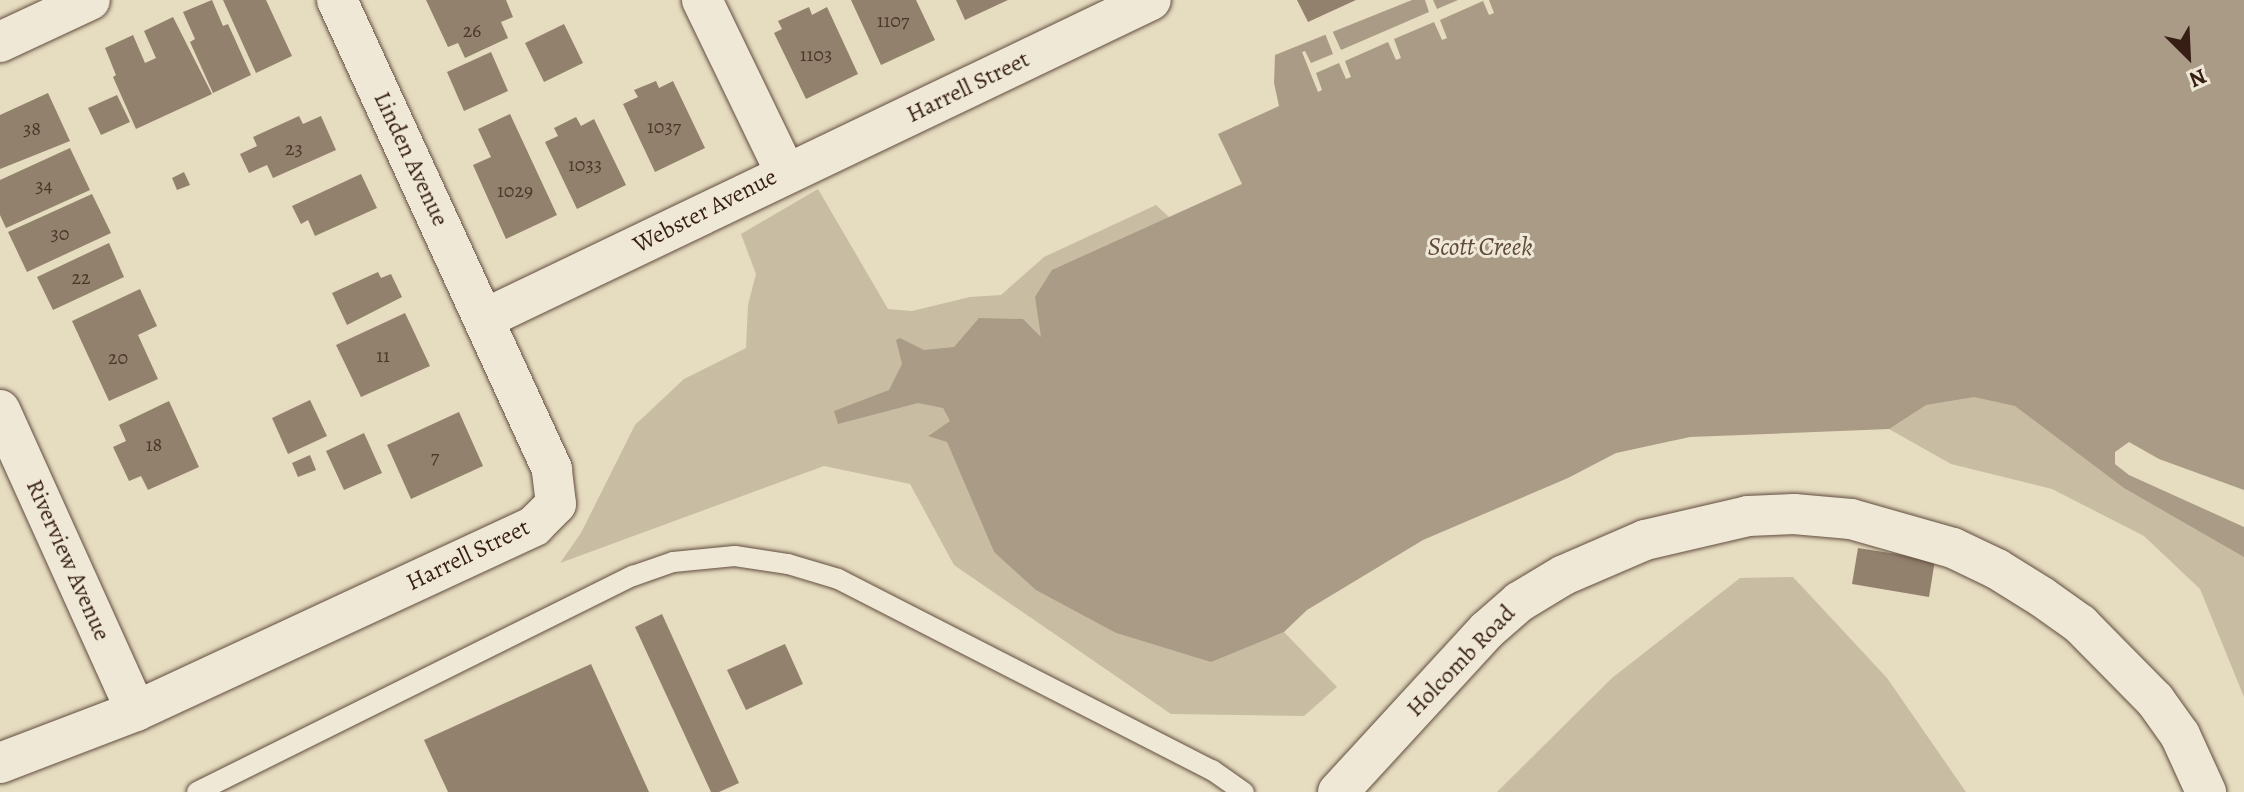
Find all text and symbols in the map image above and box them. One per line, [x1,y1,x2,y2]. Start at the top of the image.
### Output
house number: 1107 [877,8,909,32]
north arrow [2148,16,2228,96]
house number: 26 [463,18,481,42]
house number: 1103 [800,42,832,66]
street label: Harrell Street [902,45,1034,129]
text: N [2184,61,2211,95]
street label: Linden Avenue [367,87,455,231]
house number: 1037 [647,114,681,138]
house number: 38 [23,116,41,140]
house number: 23 [285,136,303,160]
house number: 1033 [568,152,602,176]
street label: Webster Avenue [628,162,782,260]
house number: 34 [35,173,53,197]
house number: 1029 [497,178,533,202]
house number: 30 [51,221,69,245]
water label: Scott Creek [1427,231,1533,263]
house number: 22 [72,265,90,289]
house number: 11 [376,343,390,367]
house number: 20 [108,345,128,369]
house number: 18 [146,432,162,456]
house number: 7 [431,444,439,468]
street label: Riverview Avenue [20,475,116,645]
street label: Harrell Street [402,513,534,597]
street label: Holcomb Road [1401,599,1521,723]

